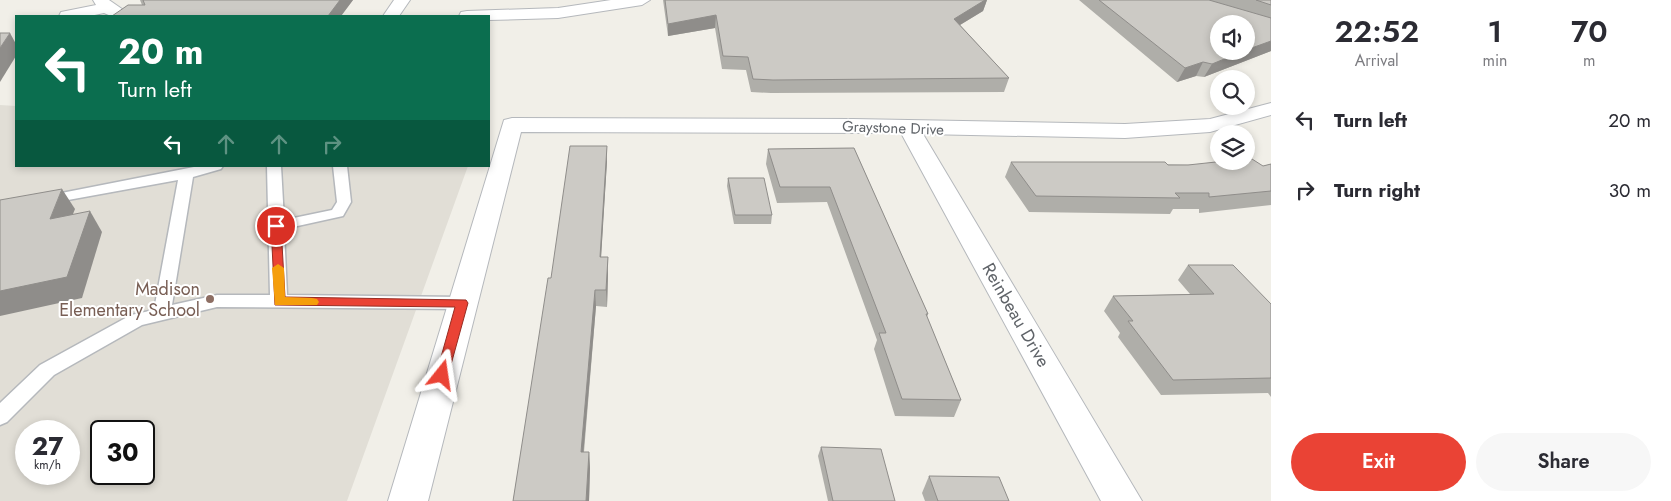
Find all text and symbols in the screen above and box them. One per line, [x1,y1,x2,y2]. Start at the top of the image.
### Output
text: 22:52 [1334,10,1419,53]
text: 1 [1488,10,1502,53]
text: 70 [1571,10,1608,53]
map controls [1210,15,1255,170]
button: sound [1210,15,1255,60]
text: 20 m [118,27,203,77]
icon: left [35,35,100,100]
text: Arrival [1355,49,1399,72]
text: min [1482,49,1508,72]
text: m [1583,49,1595,72]
button: search [1210,70,1255,115]
text: Turn left [118,73,192,105]
icon: left [1291,106,1319,134]
text: Turn left [1334,107,1407,134]
text: 20 m [1608,107,1651,134]
street label: Graystone Drive [842,115,945,141]
button: layers [1210,125,1255,170]
icon: left [159,130,187,158]
icon: ahead [212,130,240,158]
icon: ahead [265,130,293,158]
icon: right [318,130,346,158]
icon: right [1291,176,1319,204]
text: Turn right [1334,177,1420,204]
text: 30 m [1609,177,1651,204]
pin [255,205,297,247]
icon: arrive [262,212,290,240]
street label: Reinbeau Drive [976,258,1056,372]
place label: Madison Elementary School [59,276,200,323]
marker: Madison Elementary School [204,293,216,305]
position arrow [415,348,467,400]
speed limit sign: 30 [90,420,155,485]
text: 27 [32,428,63,464]
button: Exit [1291,433,1466,491]
button: Share [1476,433,1651,491]
text: km/h [34,456,61,474]

